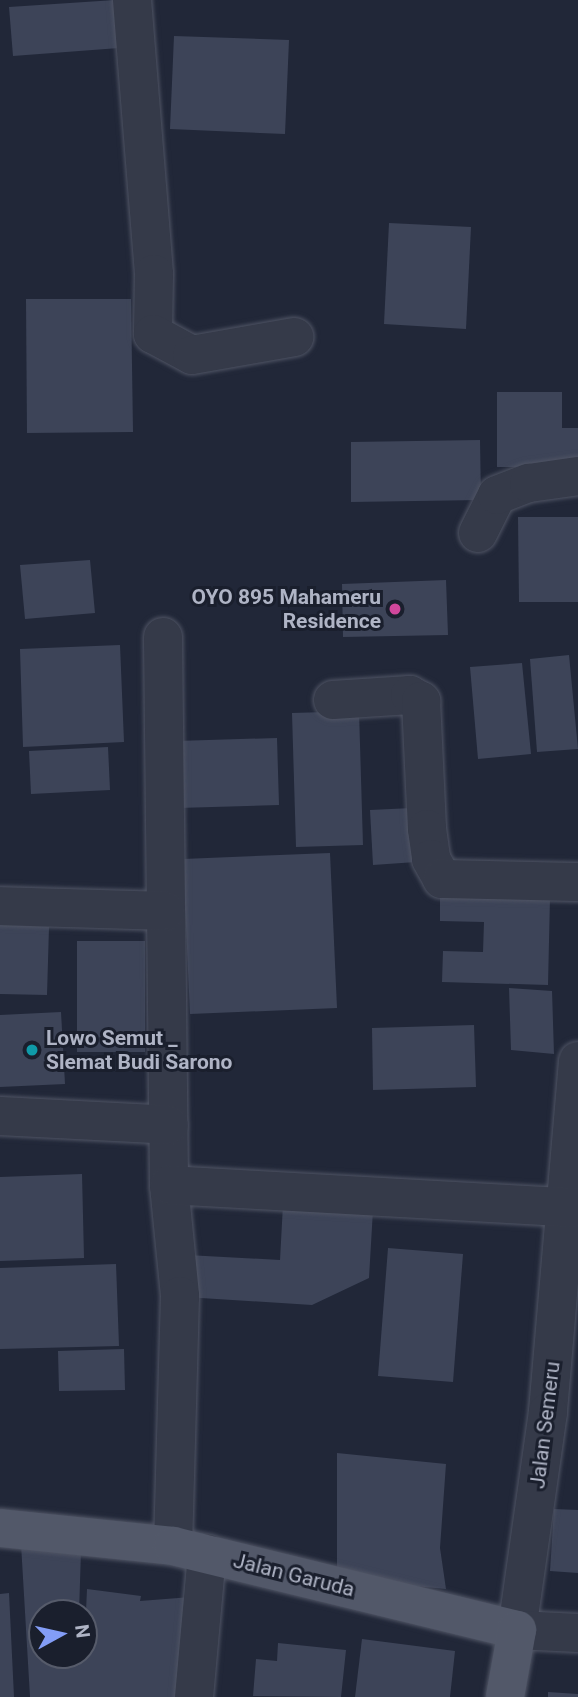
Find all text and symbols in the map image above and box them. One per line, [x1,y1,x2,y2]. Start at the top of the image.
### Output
place label: OYO 895 Mahameru Residence [192,584,381,634]
marker: OYO 895 Mahameru Residence [387,601,403,617]
place label: Lowo Semut _ Slemat Budi Sarono [46,1025,232,1075]
marker: Lowo Semut _ Slemat Budi Sarono [24,1042,40,1058]
street label: Jalan Semeru [525,1360,565,1490]
street label: Jalan Garuda [231,1548,357,1602]
north arrow [28,1599,98,1669]
text: N [70,1623,95,1640]

